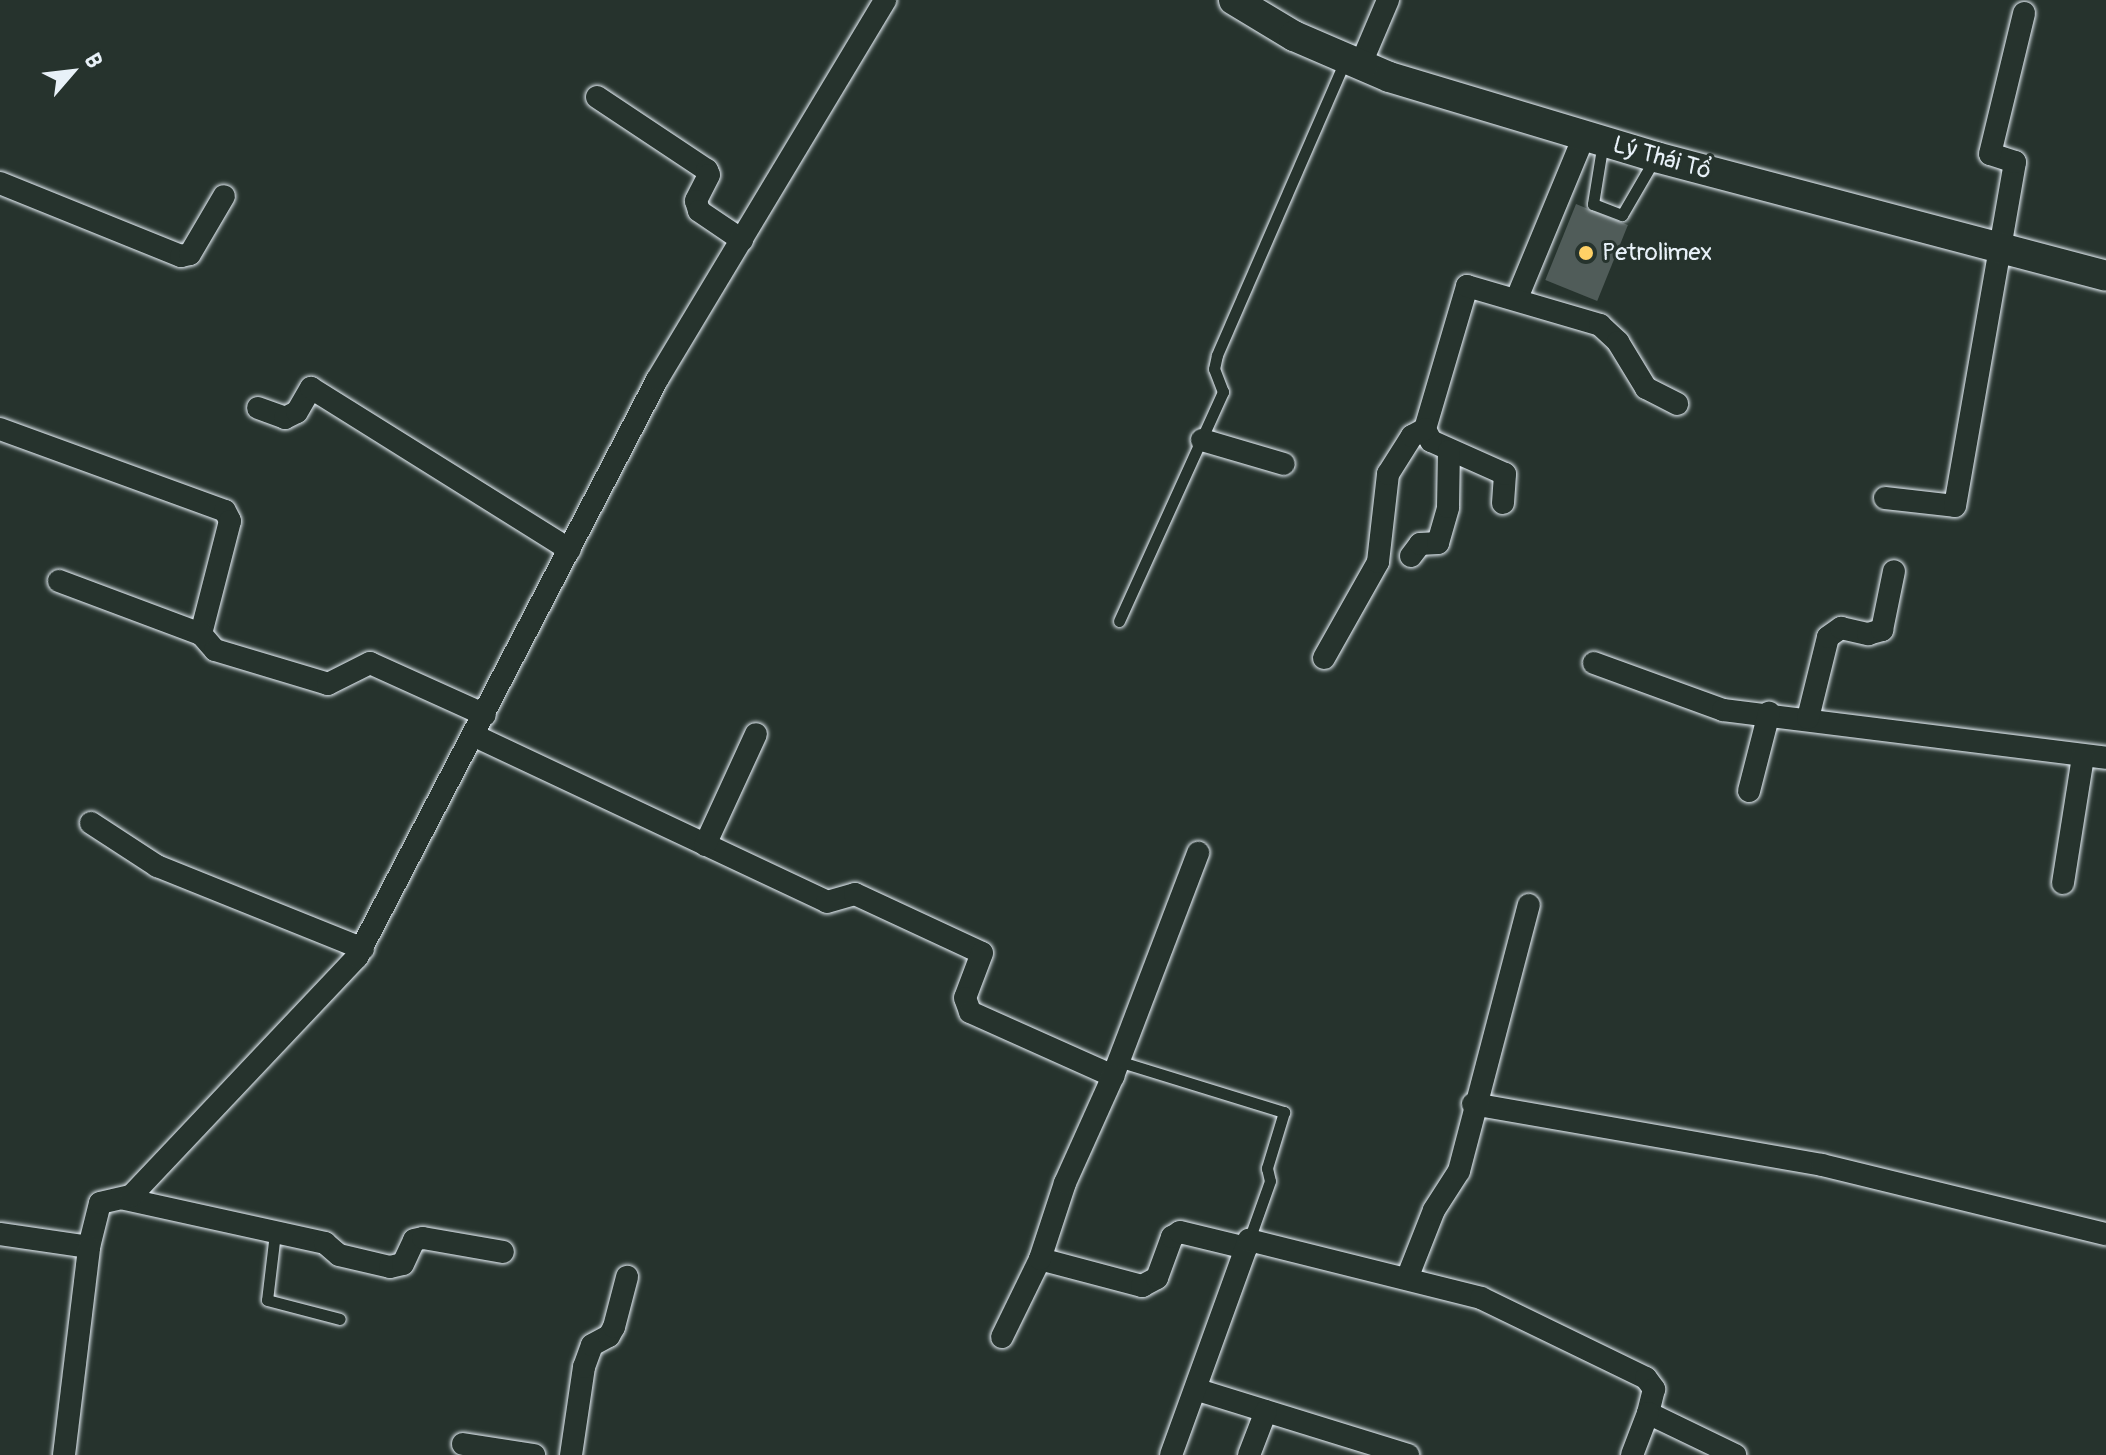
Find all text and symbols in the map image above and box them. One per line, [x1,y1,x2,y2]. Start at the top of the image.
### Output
north arrow [32,32,112,112]
text: B [78,49,108,73]
street label: Lý Thái Tổ [1610,130,1714,186]
place label: Petrolimex [1602,239,1712,267]
marker: Petrolimex [1577,244,1595,262]

